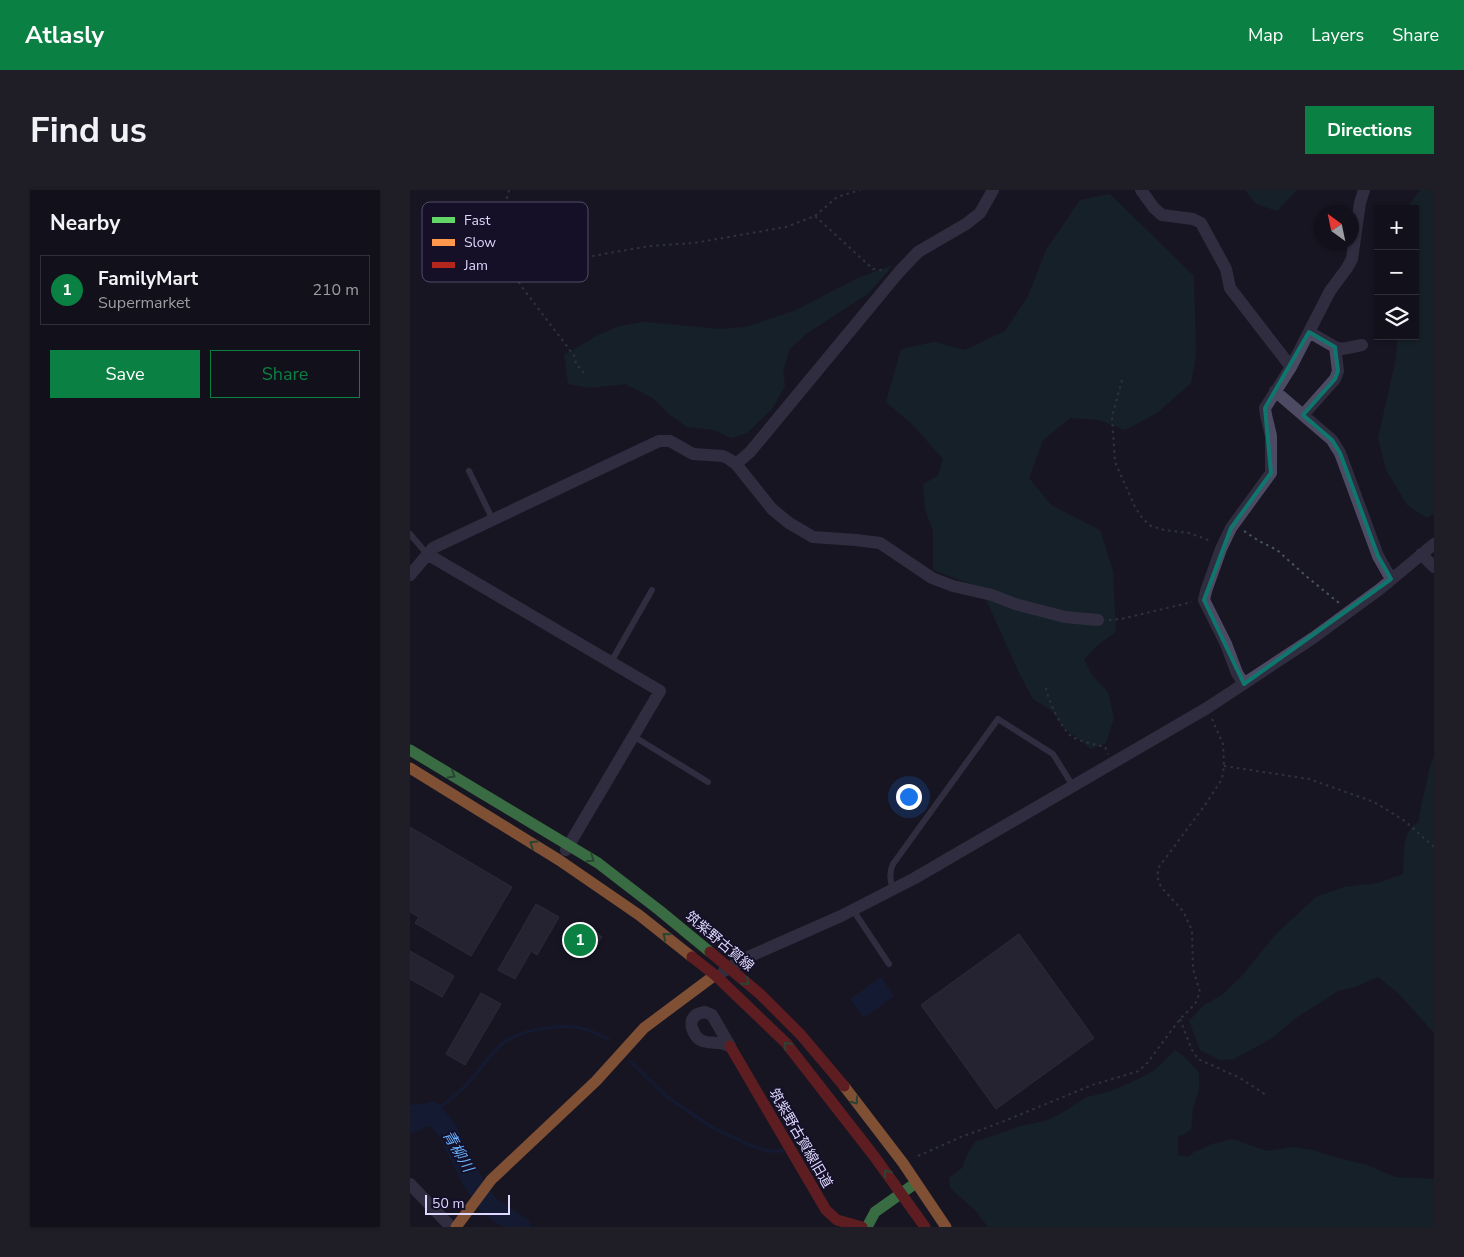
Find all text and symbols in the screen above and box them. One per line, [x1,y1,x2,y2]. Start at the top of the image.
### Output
text: Atlasly [25,19,104,51]
text: Map [1248,23,1283,47]
text: Layers [1311,23,1364,47]
text: Share [1392,23,1439,47]
button: Directions [1305,106,1434,154]
text: Find us [30,107,147,154]
legend [422,202,588,282]
north arrow [1314,205,1359,250]
map controls [1374,205,1419,340]
button: + [1374,205,1419,250]
text: Nearby [50,209,120,237]
text: Fast [464,211,490,230]
text: Slow [464,233,496,252]
button: − [1374,250,1419,295]
text: Jam [463,256,488,275]
text: FamilyMart [98,266,198,292]
text: 1 [62,279,72,301]
text: 210 m [312,279,359,301]
text: Supermarket [98,292,190,314]
button: layers [1374,295,1419,340]
button: Save [50,350,200,398]
button: Share [210,350,360,398]
one-way arrow [447,768,456,778]
your location [896,784,922,810]
one-way arrow [529,841,538,850]
one-way arrow [585,853,595,862]
street label: 筑紫野古賀線 [681,907,758,976]
pin: 1 [564,921,596,959]
one-way arrow [663,934,672,942]
one-way arrow [740,976,749,985]
one-way arrow [784,1042,793,1051]
street label: 筑紫野古賀線旧道 [764,1085,837,1191]
one-way arrow [850,1095,858,1104]
water label: 青柳川 [438,1127,479,1177]
one-way arrow [884,1169,893,1179]
scale bar [425,1192,510,1215]
text: 50 m [432,1194,464,1213]

